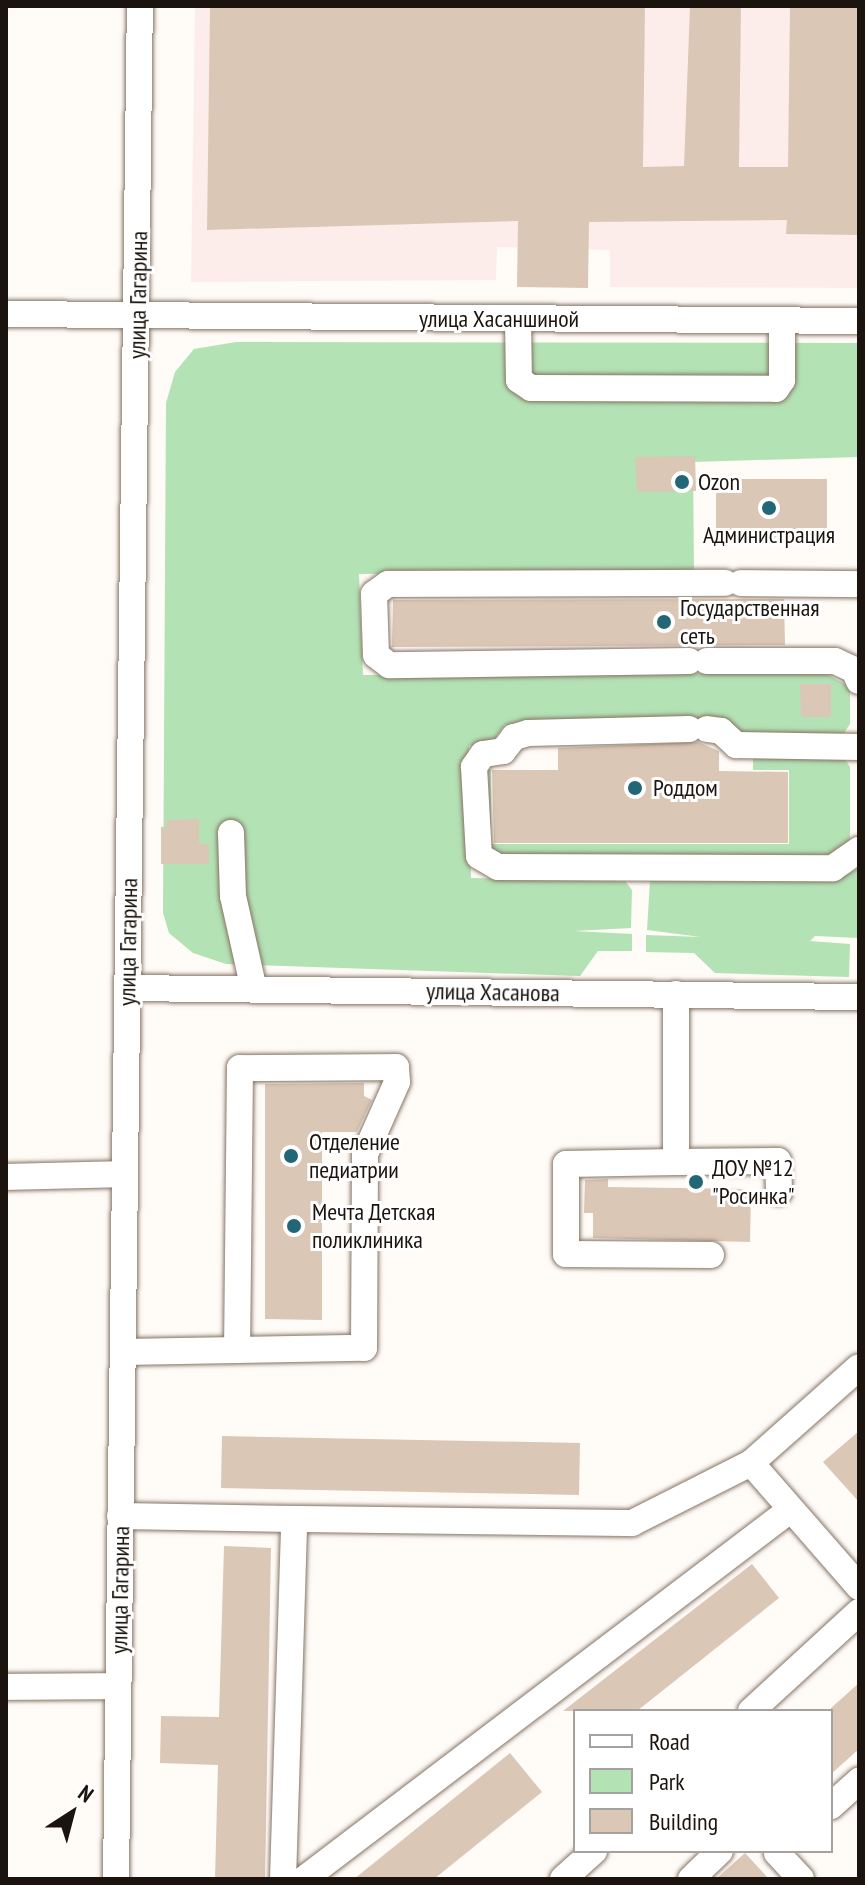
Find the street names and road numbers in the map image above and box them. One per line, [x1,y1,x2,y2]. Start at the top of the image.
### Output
street label: улица Гагарина [122,231,154,359]
street label: улица Хасаншиной [419,305,579,333]
street label: улица Гагарина [112,878,144,1006]
street label: улица Хасанова [426,976,560,1008]
street label: улица Гагарина [104,1526,136,1654]

